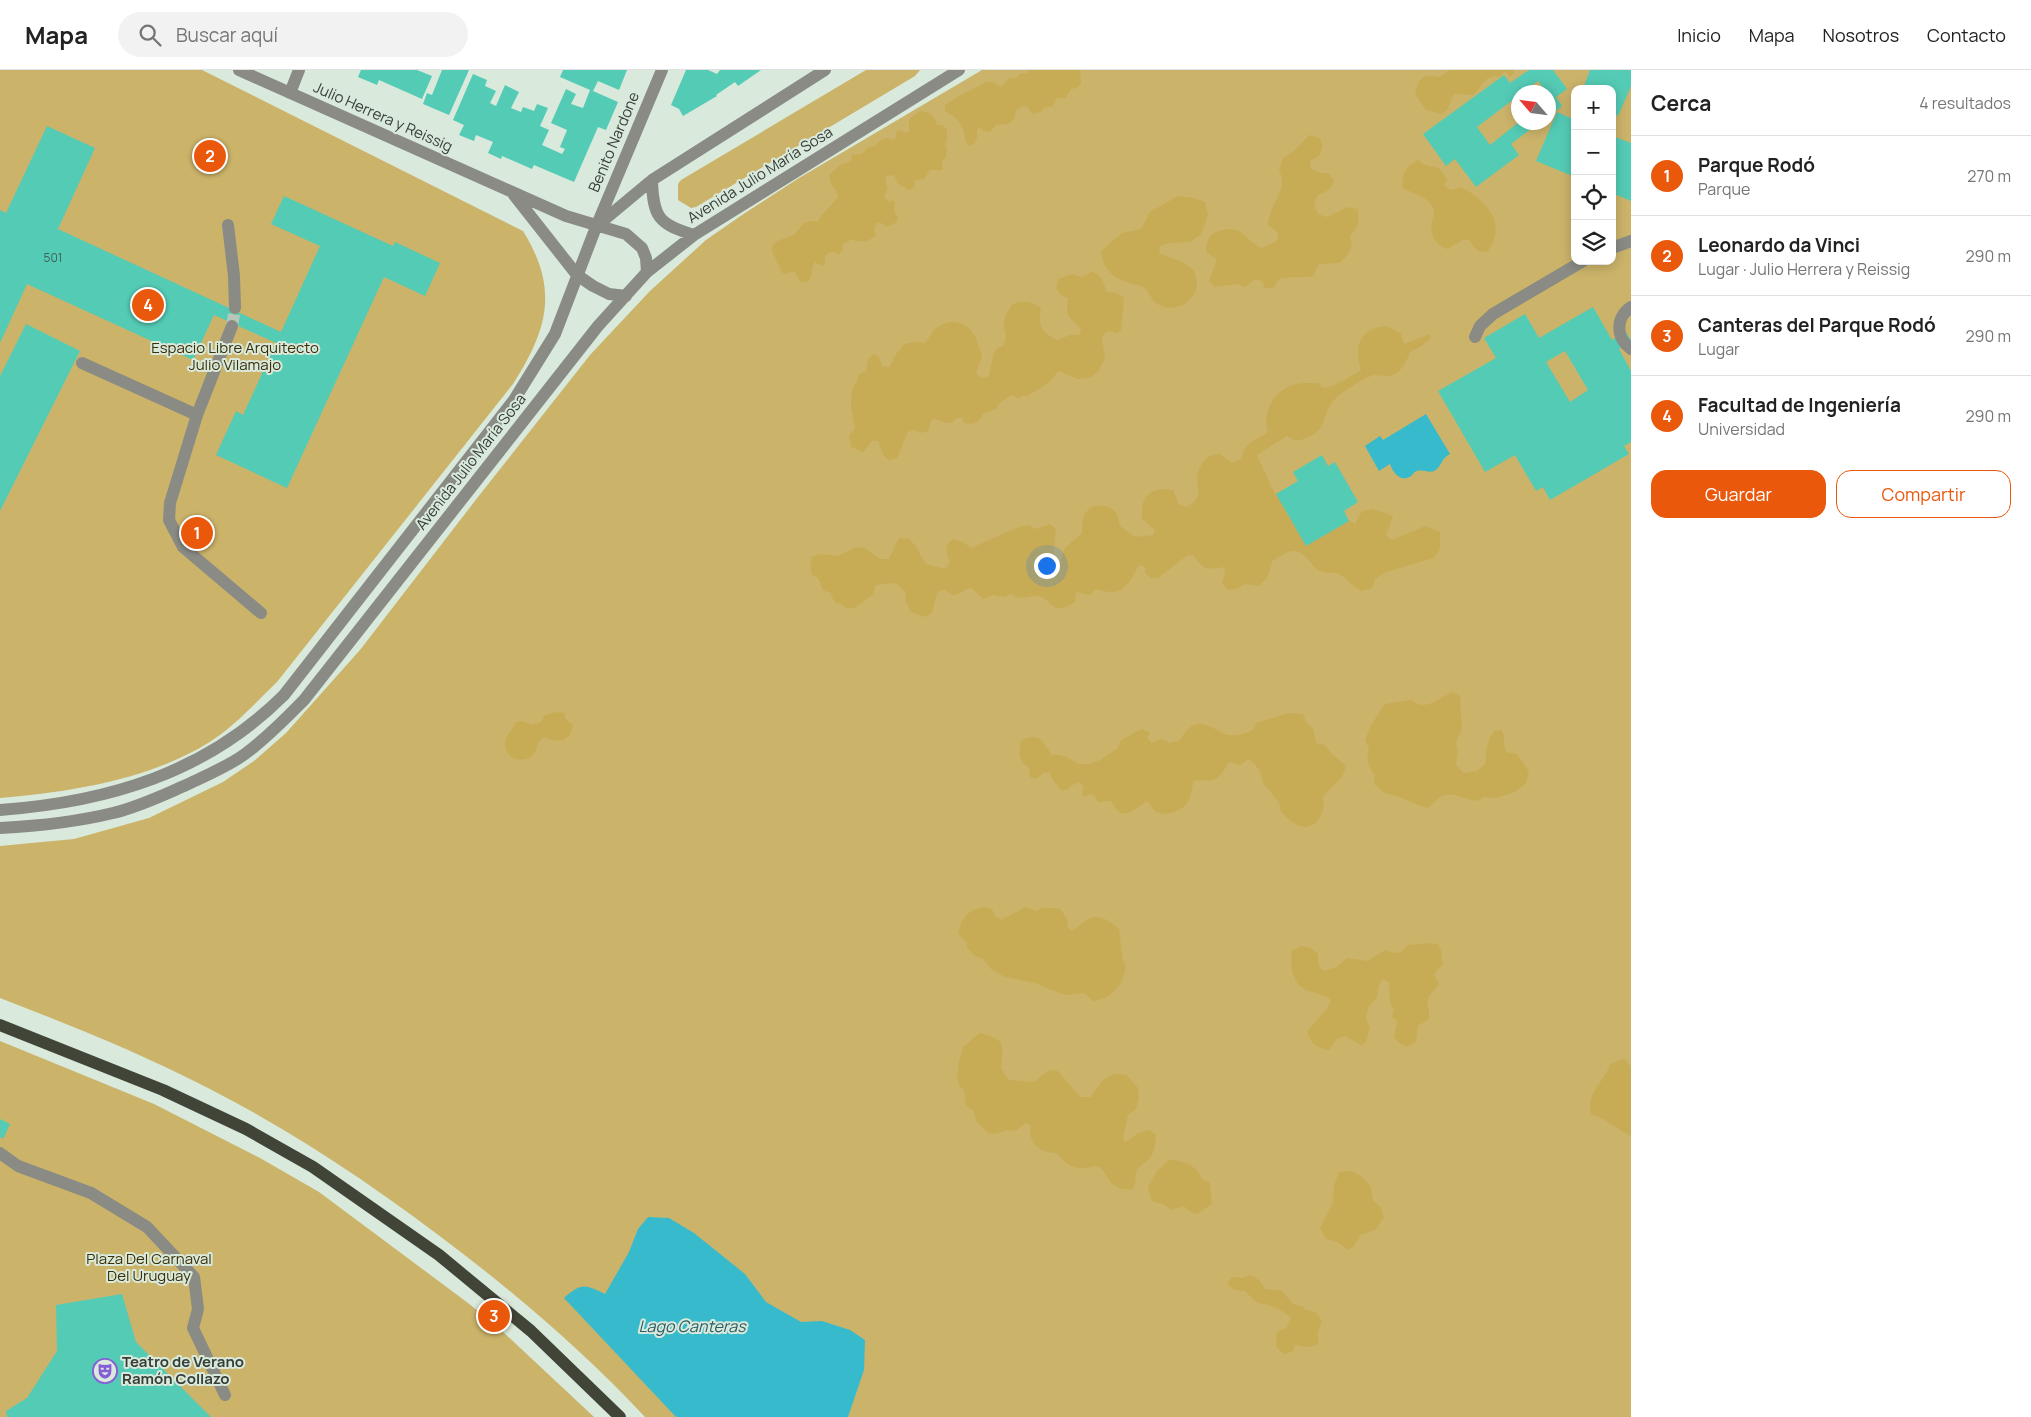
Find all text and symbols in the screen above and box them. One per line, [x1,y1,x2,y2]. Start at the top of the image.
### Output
search box [118,12,468,57]
text: Mapa [25,18,88,51]
icon: search [136,21,164,49]
text: Buscar aquí [176,22,278,48]
text: Inicio [1677,23,1721,47]
text: Mapa [1749,23,1795,47]
text: Nosotros [1823,23,1899,47]
text: Contacto [1927,23,2006,47]
street label: Julio Herrera y Reissig [310,76,456,157]
north arrow [1511,85,1556,130]
map controls [1571,85,1616,265]
button: + [1571,85,1616,130]
street label: Benito Nardone [583,88,644,195]
text: Cerca [1651,89,1711,117]
text: 4 resultados [1919,92,2011,114]
street label: Avenida Julio María Sosa [683,121,836,228]
button: − [1571,130,1616,175]
pin: 2 [194,137,226,175]
text: Parque Rodó [1698,152,1815,178]
text: 1 [1663,165,1671,187]
text: 270 m [1967,165,2011,187]
button: locate [1571,175,1616,220]
text: Parque [1698,178,1750,200]
button: layers [1571,220,1616,265]
text: Leonardo da Vinci [1698,232,1860,258]
text: 2 [1662,245,1672,267]
text: 290 m [1965,245,2011,267]
house number: 501 [44,249,62,266]
text: Lugar · Julio Herrera y Reissig [1698,258,1910,280]
pin: 4 [132,286,164,324]
text: Canteras del Parque Rodó [1698,312,1936,338]
text: 3 [1662,325,1672,347]
text: 290 m [1965,325,2011,347]
park label: Espacio Libre Arquitecto Julio Vilamajo [151,337,319,375]
text: Lugar [1698,338,1740,360]
street label: Avenida Julio María Sosa [411,389,530,534]
text: Facultad de Ingeniería [1698,392,1901,418]
text: 4 [1662,405,1672,427]
text: 290 m [1965,405,2011,427]
text: Universidad [1698,418,1785,440]
button: Guardar [1651,470,1826,518]
button: Compartir [1836,470,2011,518]
pin: 1 [181,514,213,552]
your location [1034,553,1060,579]
park label: Plaza Del Carnaval Del Uruguay [86,1248,212,1286]
pin: 3 [478,1297,510,1335]
water label: Lago Canteras [638,1315,747,1337]
place label: Teatro de Verano Ramón Collazo [122,1351,244,1389]
theatre icon: Teatro de Verano Ramón Collazo [92,1358,118,1384]

